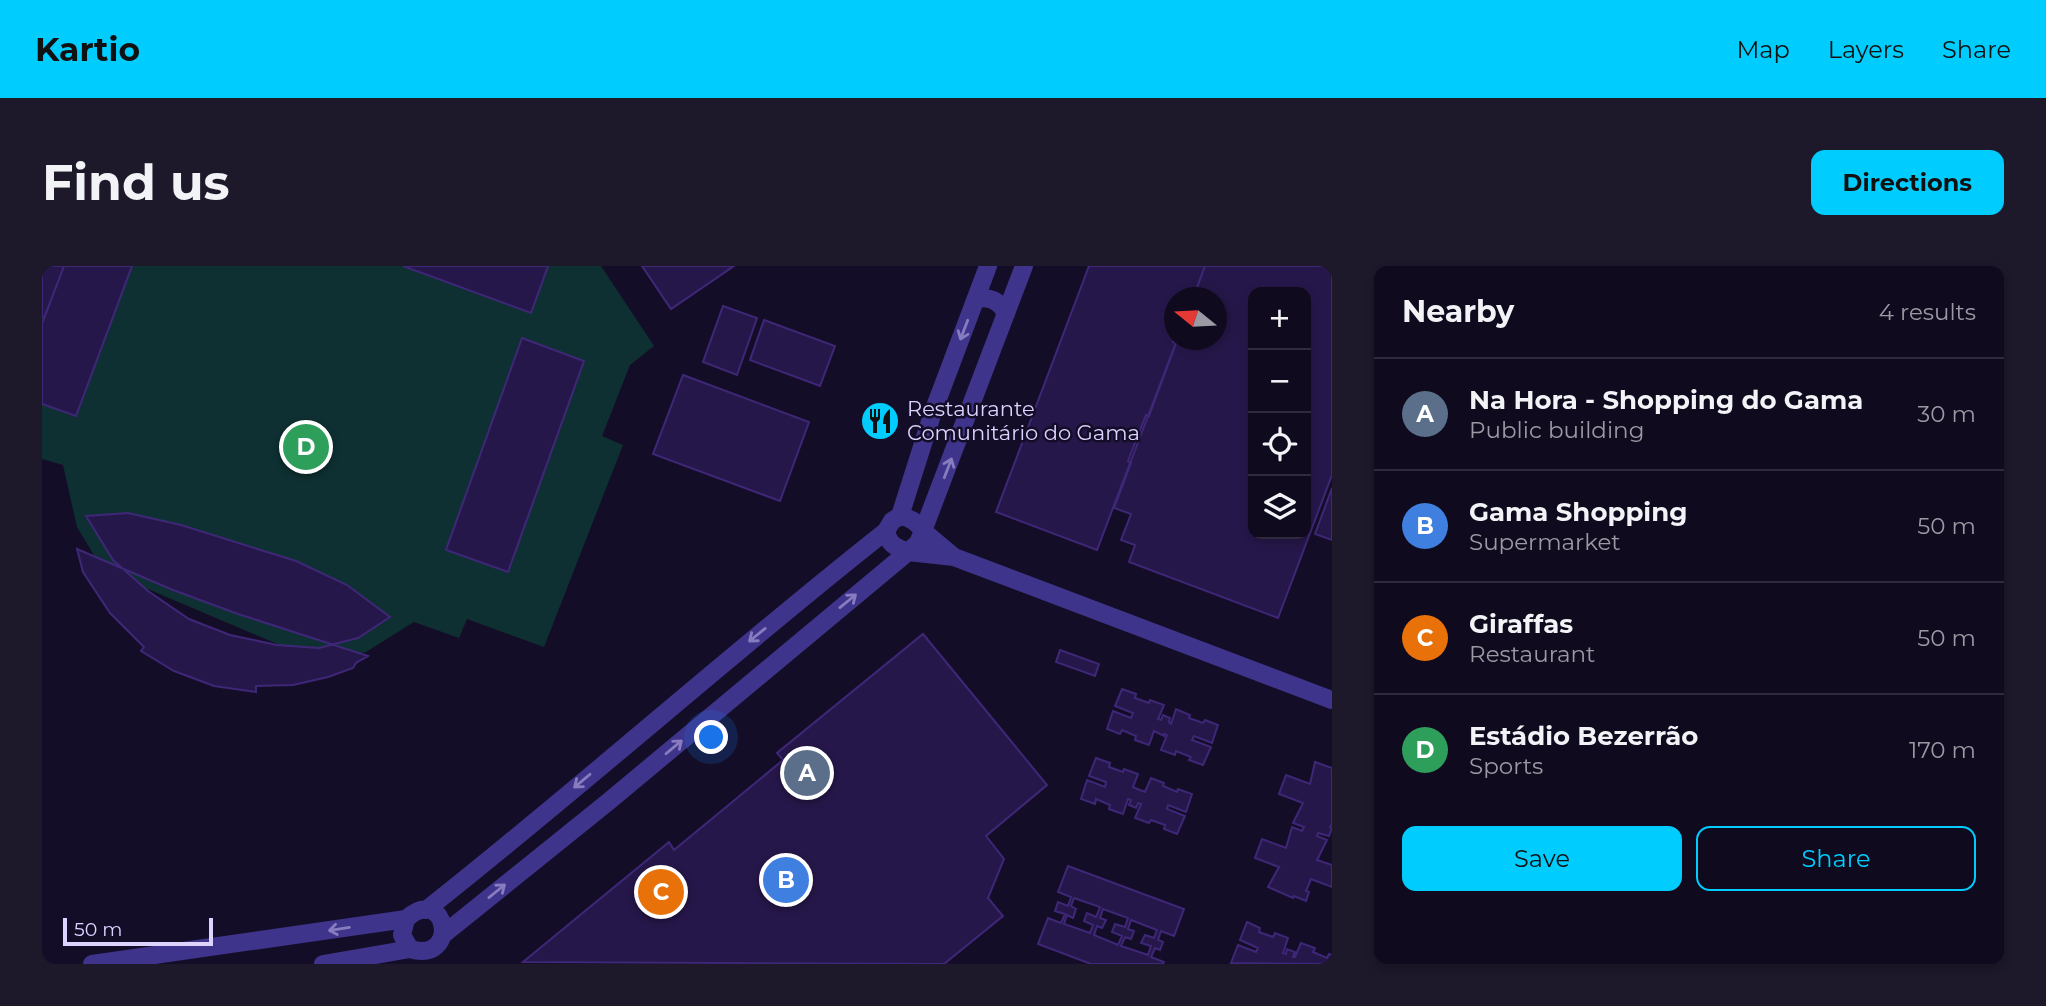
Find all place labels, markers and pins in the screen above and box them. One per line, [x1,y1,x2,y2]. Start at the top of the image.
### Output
place label: Restaurante Comunitário do Gama [907,396,1140,445]
restaurant icon: Restaurante Comunitário do Gama [859,400,901,442]
pin: D [283,421,329,473]
pin: A [784,747,830,799]
pin: B [763,854,809,906]
pin: C [638,866,684,918]

